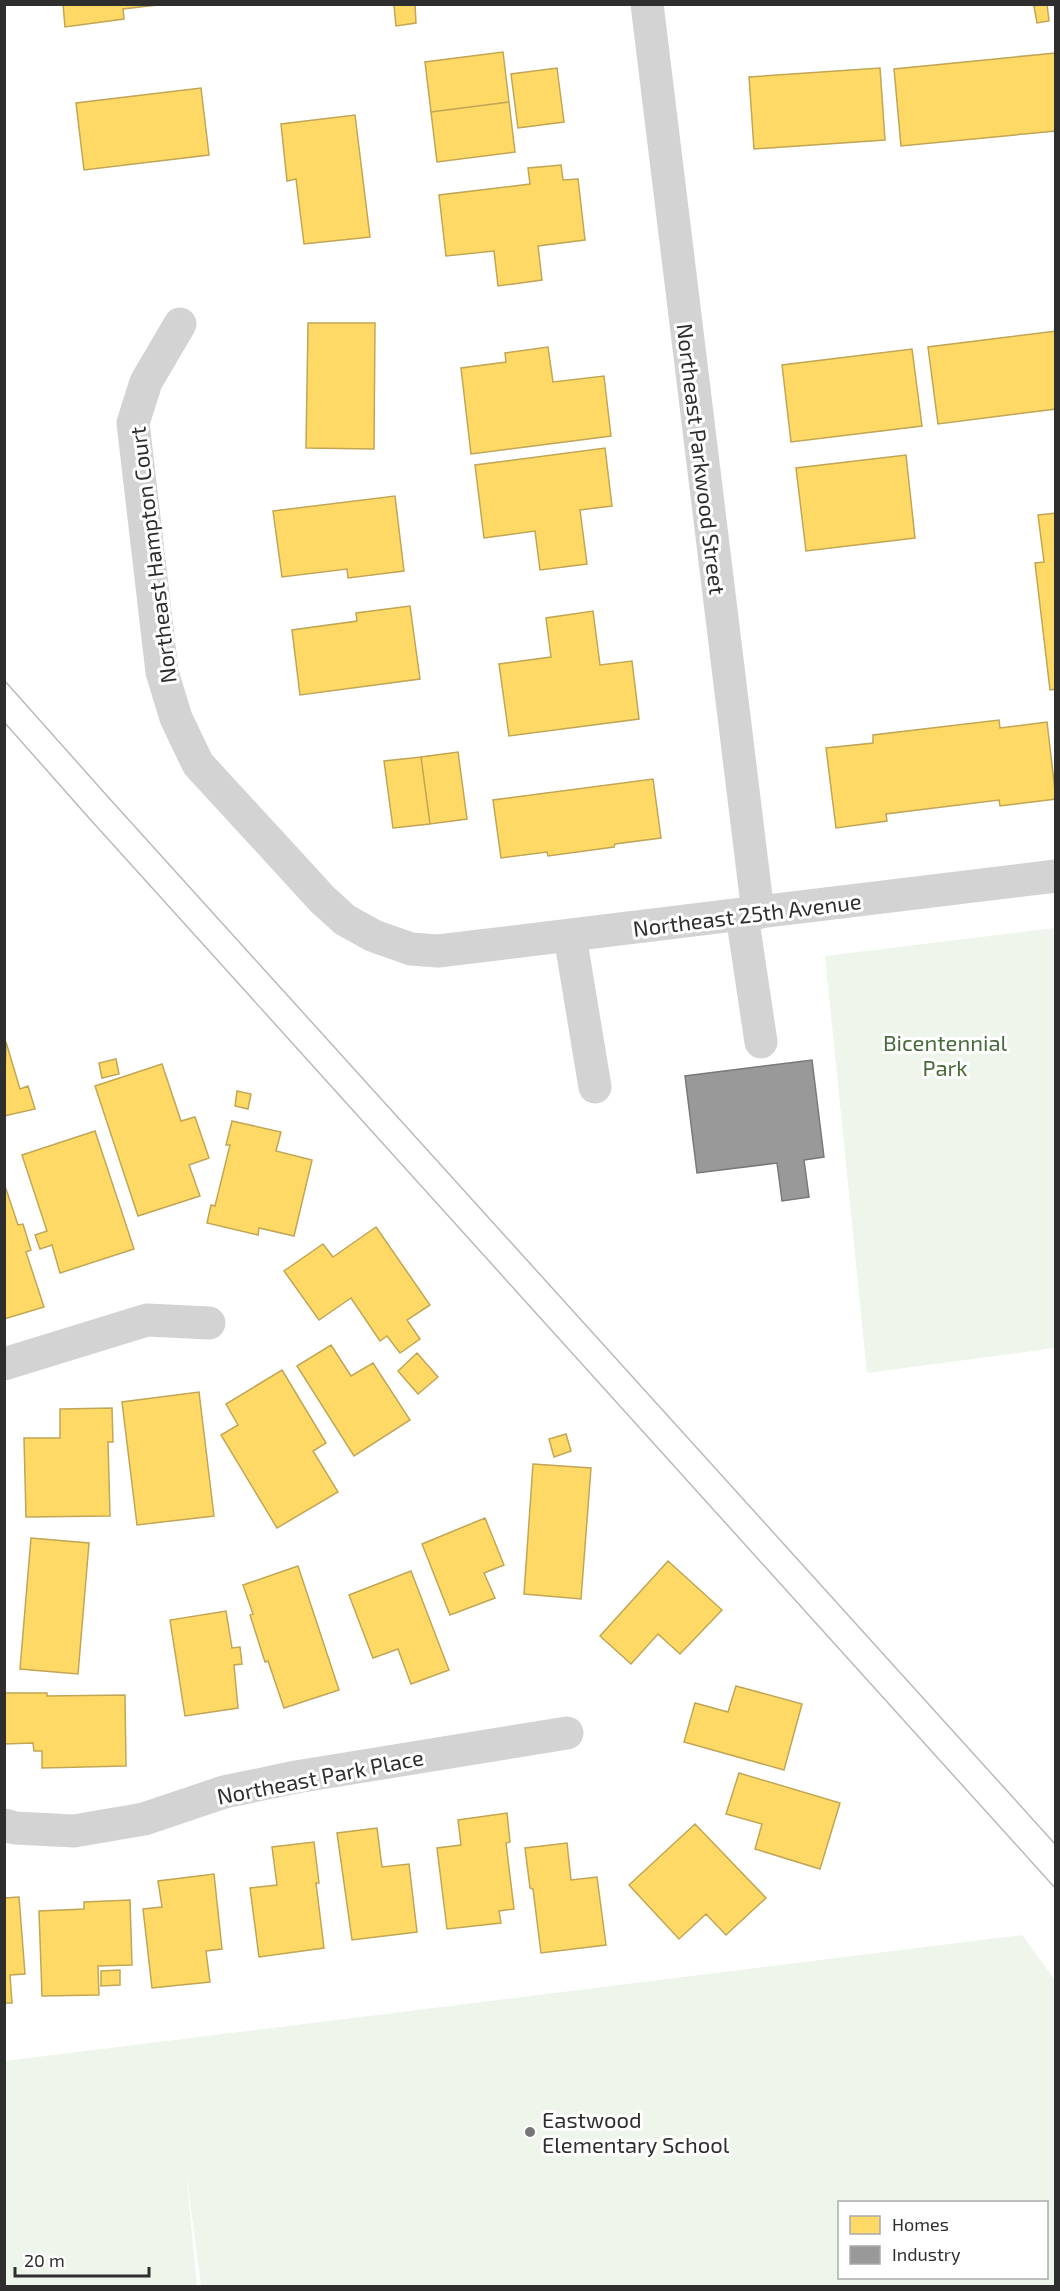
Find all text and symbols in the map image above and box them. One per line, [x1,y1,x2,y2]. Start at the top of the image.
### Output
street label: Northeast Parkwood Street [672,322,732,596]
street label: Northeast Hampton Court [123,425,181,685]
street label: Northeast 25th Avenue [631,887,863,941]
park label: Bicentennial Park [883,1029,1008,1080]
street label: Northeast Park Place [214,1743,426,1809]
place label: Eastwood Elementary School [542,2106,730,2157]
marker: Eastwood Elementary School [523,2125,537,2139]
legend [838,2201,1048,2279]
text: Homes [892,2213,949,2235]
scale bar [15,2240,148,2278]
text: Industry [892,2243,961,2265]
text: 20 m [24,2249,65,2271]

